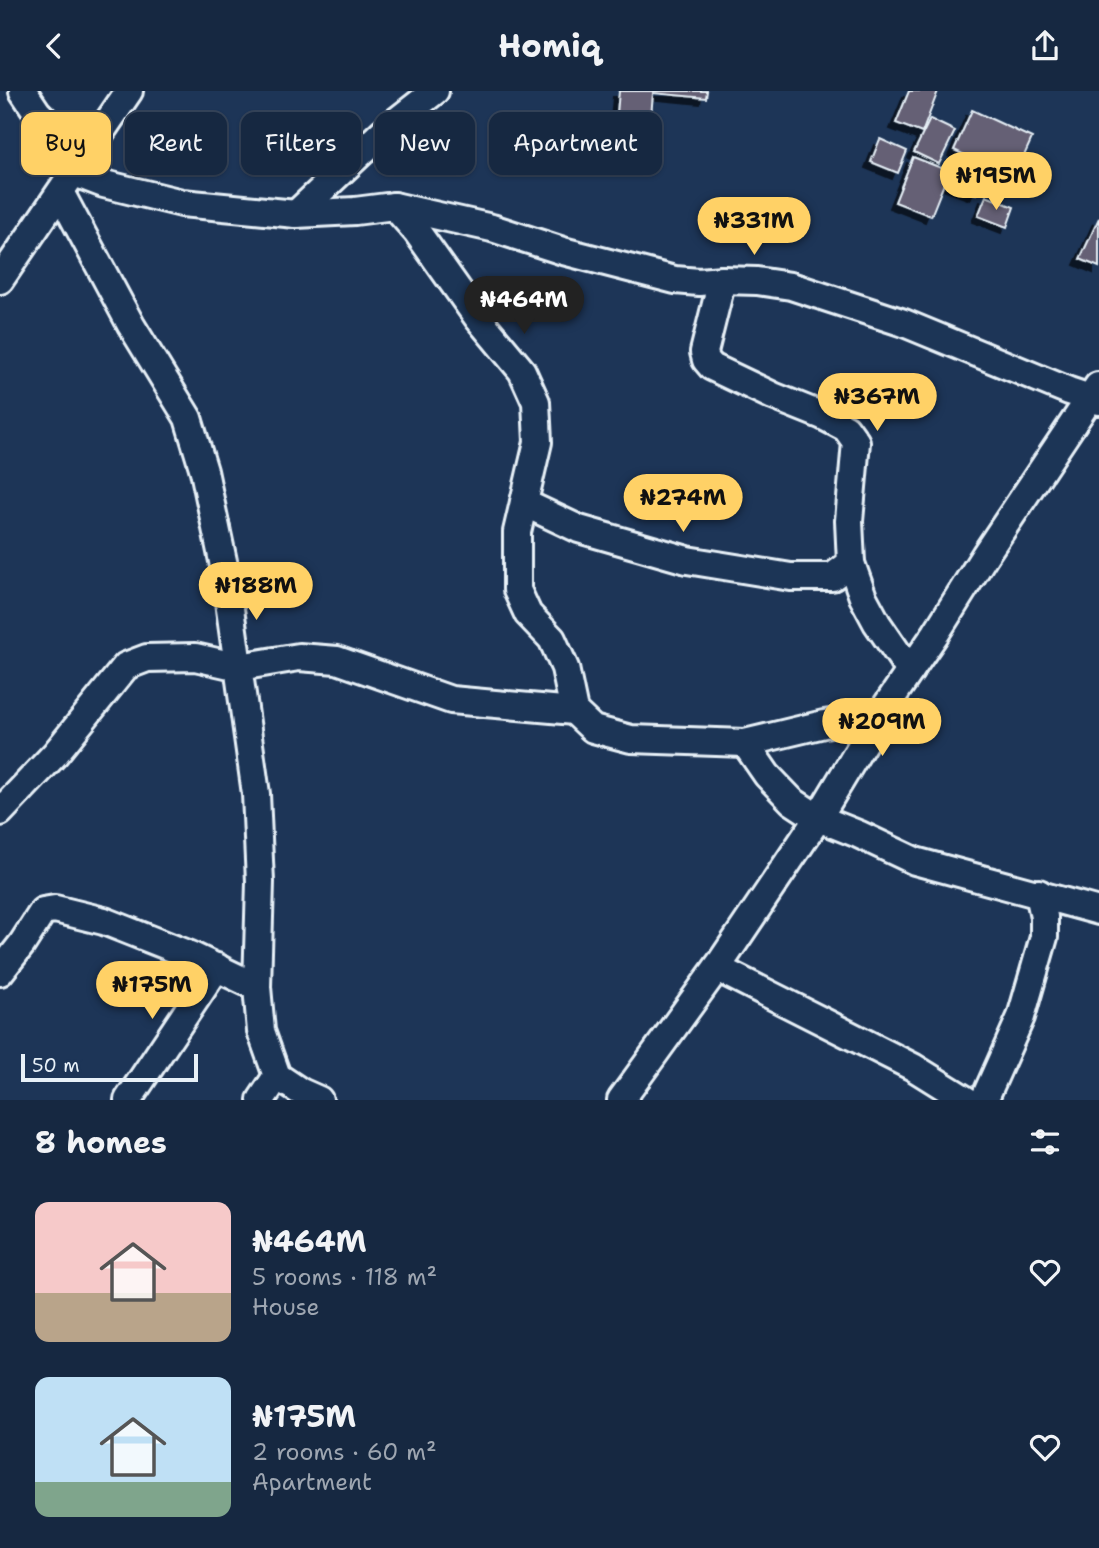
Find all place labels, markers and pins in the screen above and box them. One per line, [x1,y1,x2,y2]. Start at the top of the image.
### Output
pin: ₦195M [947,152,1045,212]
pin: ₦331M [705,197,803,257]
pin: ₦464M [475,277,573,336]
pin: ₦367M [828,373,926,433]
pin: ₦274M [634,475,732,534]
pin: ₦188M [207,563,305,622]
pin: ₦209M [833,699,931,758]
pin: ₦175M [103,961,201,1021]

